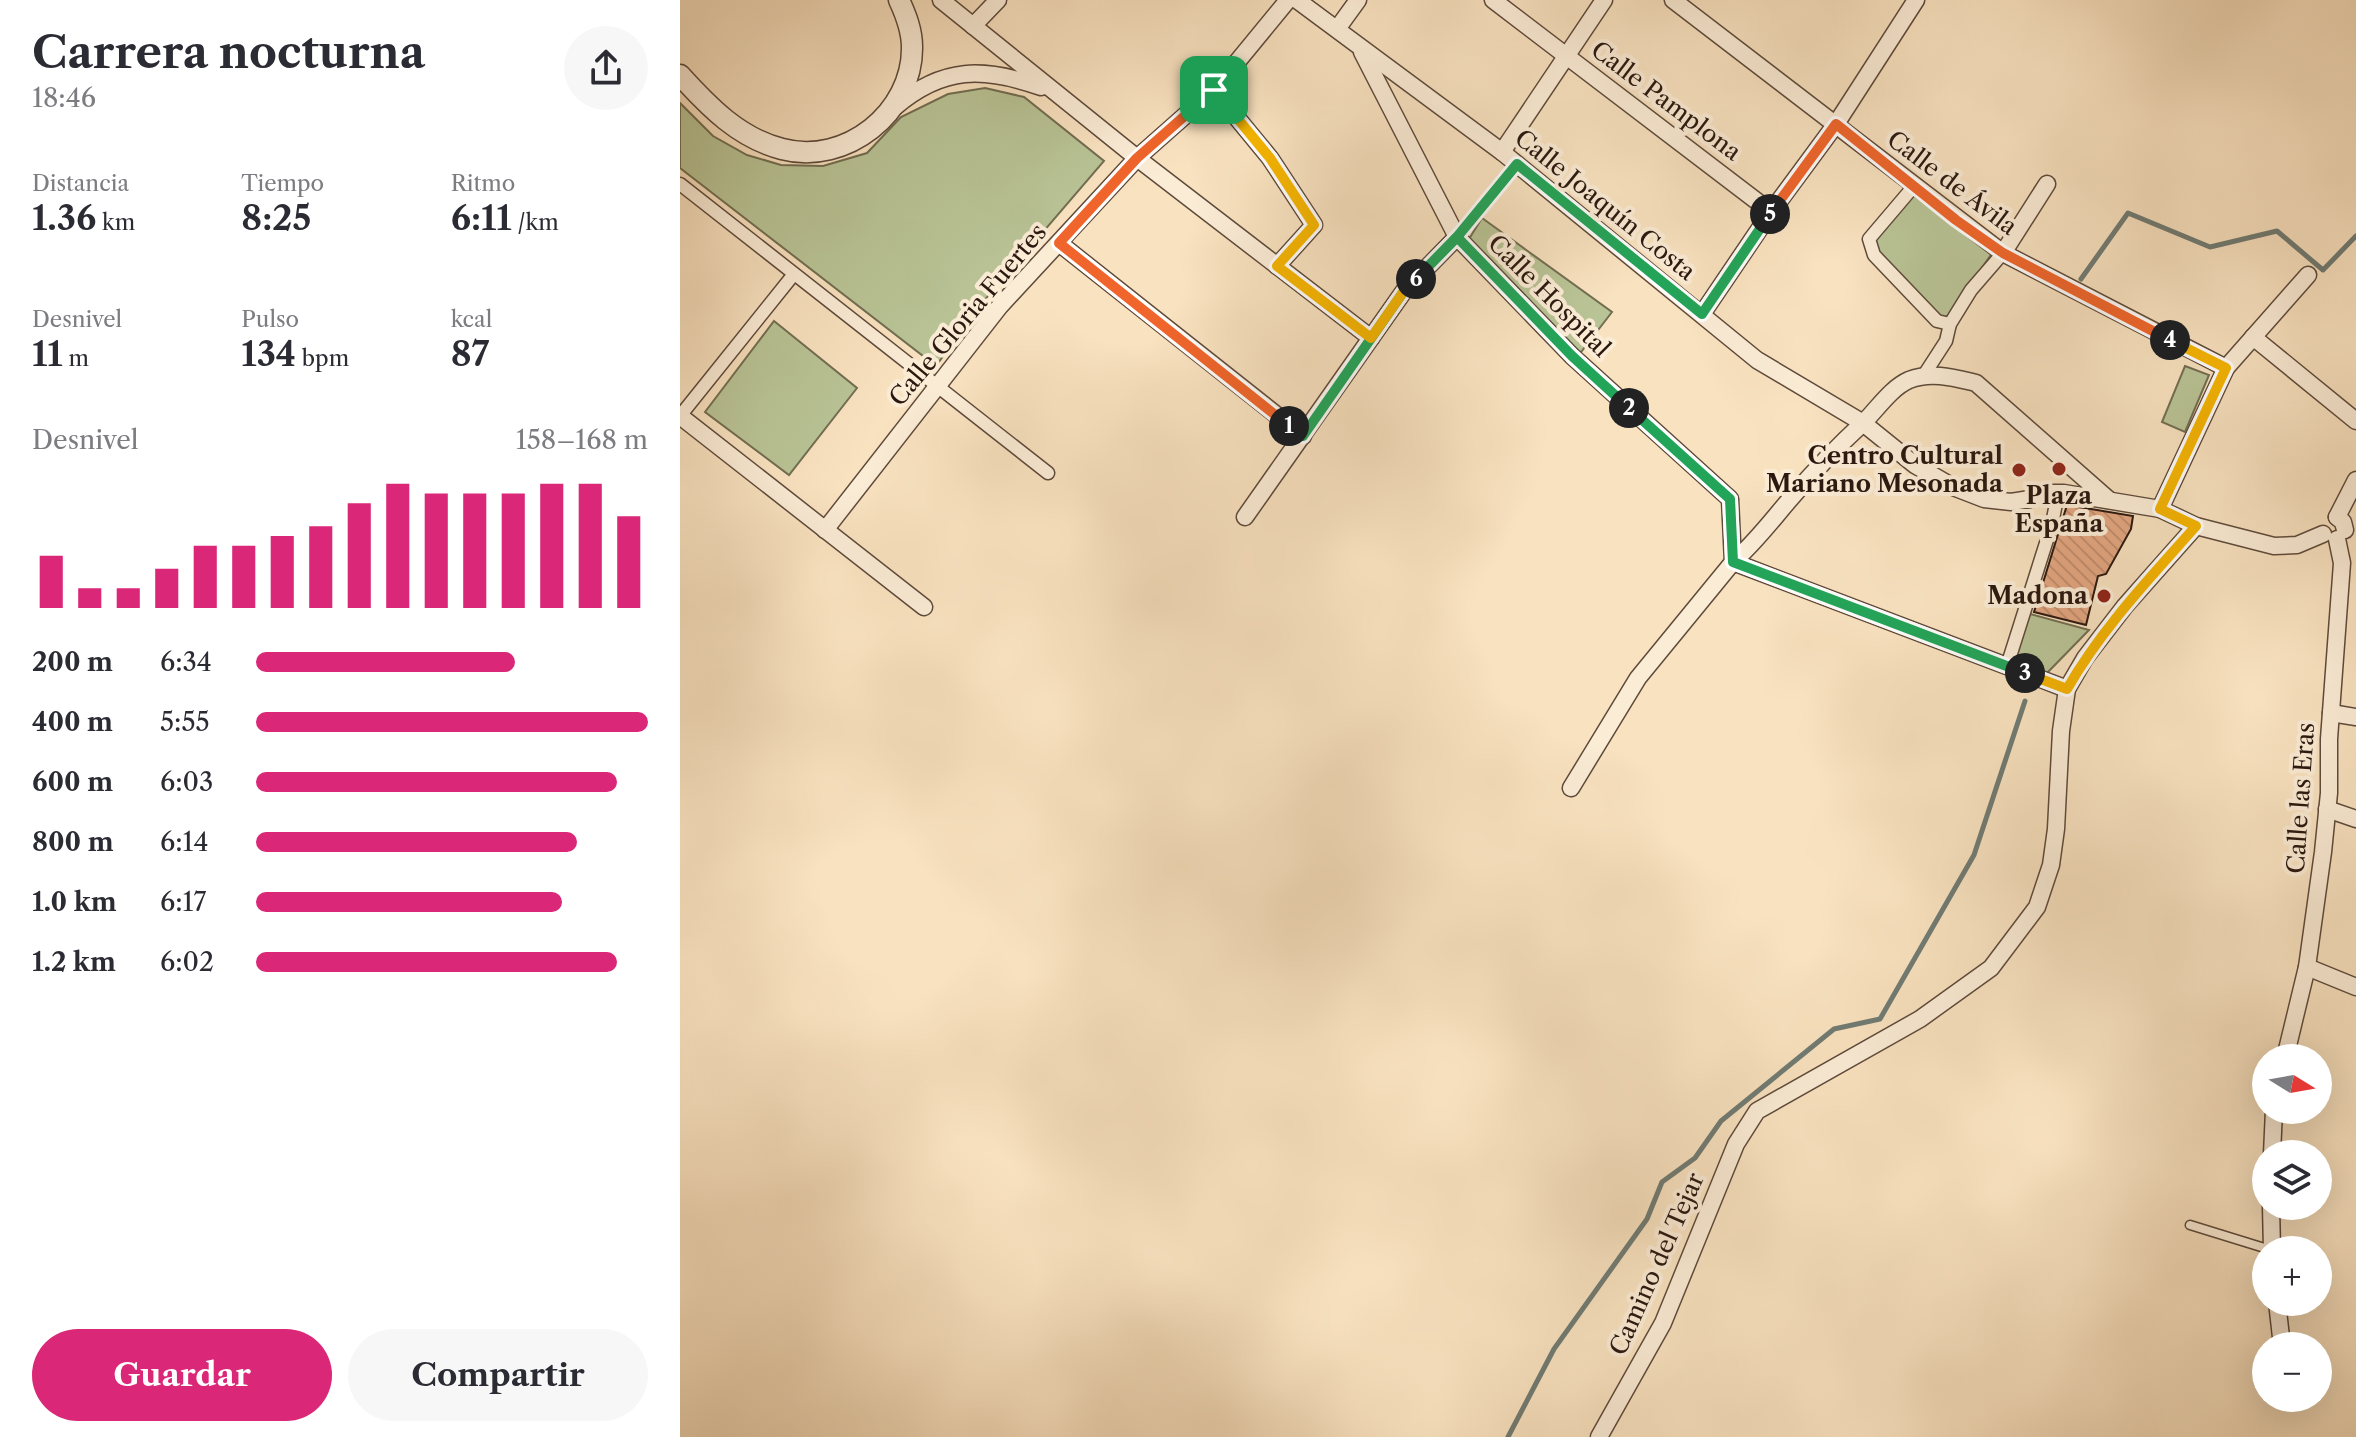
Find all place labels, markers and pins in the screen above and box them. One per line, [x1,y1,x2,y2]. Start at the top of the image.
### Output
pin [1180,56,1248,124]
pin: 5 [1750,194,1790,234]
pin: 6 [1396,259,1436,299]
pin: 4 [2150,320,2190,360]
pin: 2 [1609,388,1649,428]
pin: 1 [1269,406,1309,446]
place label: Centro Cultural Mariano Mesonada [1766,441,2004,498]
marker: Plaza España [2050,460,2068,478]
marker: Centro Cultural Mariano Mesonada [2010,461,2028,479]
place label: Plaza España [2015,481,2105,538]
place label: Madona [1987,581,2089,610]
marker: Madona [2095,587,2113,605]
pin: 3 [2005,653,2045,693]

